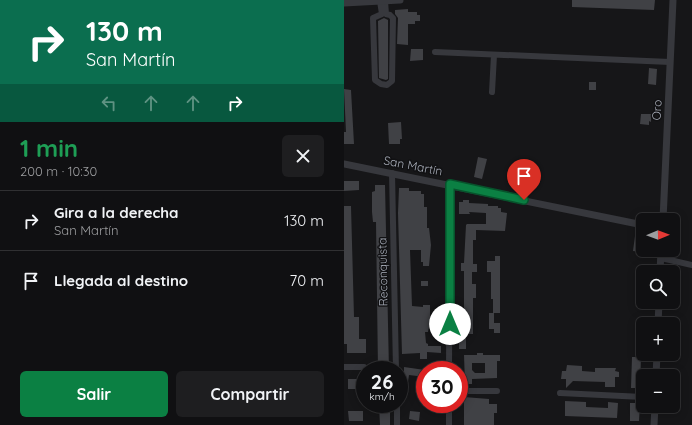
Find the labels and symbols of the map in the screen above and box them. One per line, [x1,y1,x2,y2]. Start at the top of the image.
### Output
street label: Oro [648,99,665,121]
street label: San Martín [382,152,444,179]
pin [507,159,541,200]
north arrow [636,213,680,257]
street label: Reconquista [374,237,391,307]
position arrow [429,303,471,345]
speed limit sign: 30 [416,361,468,413]

